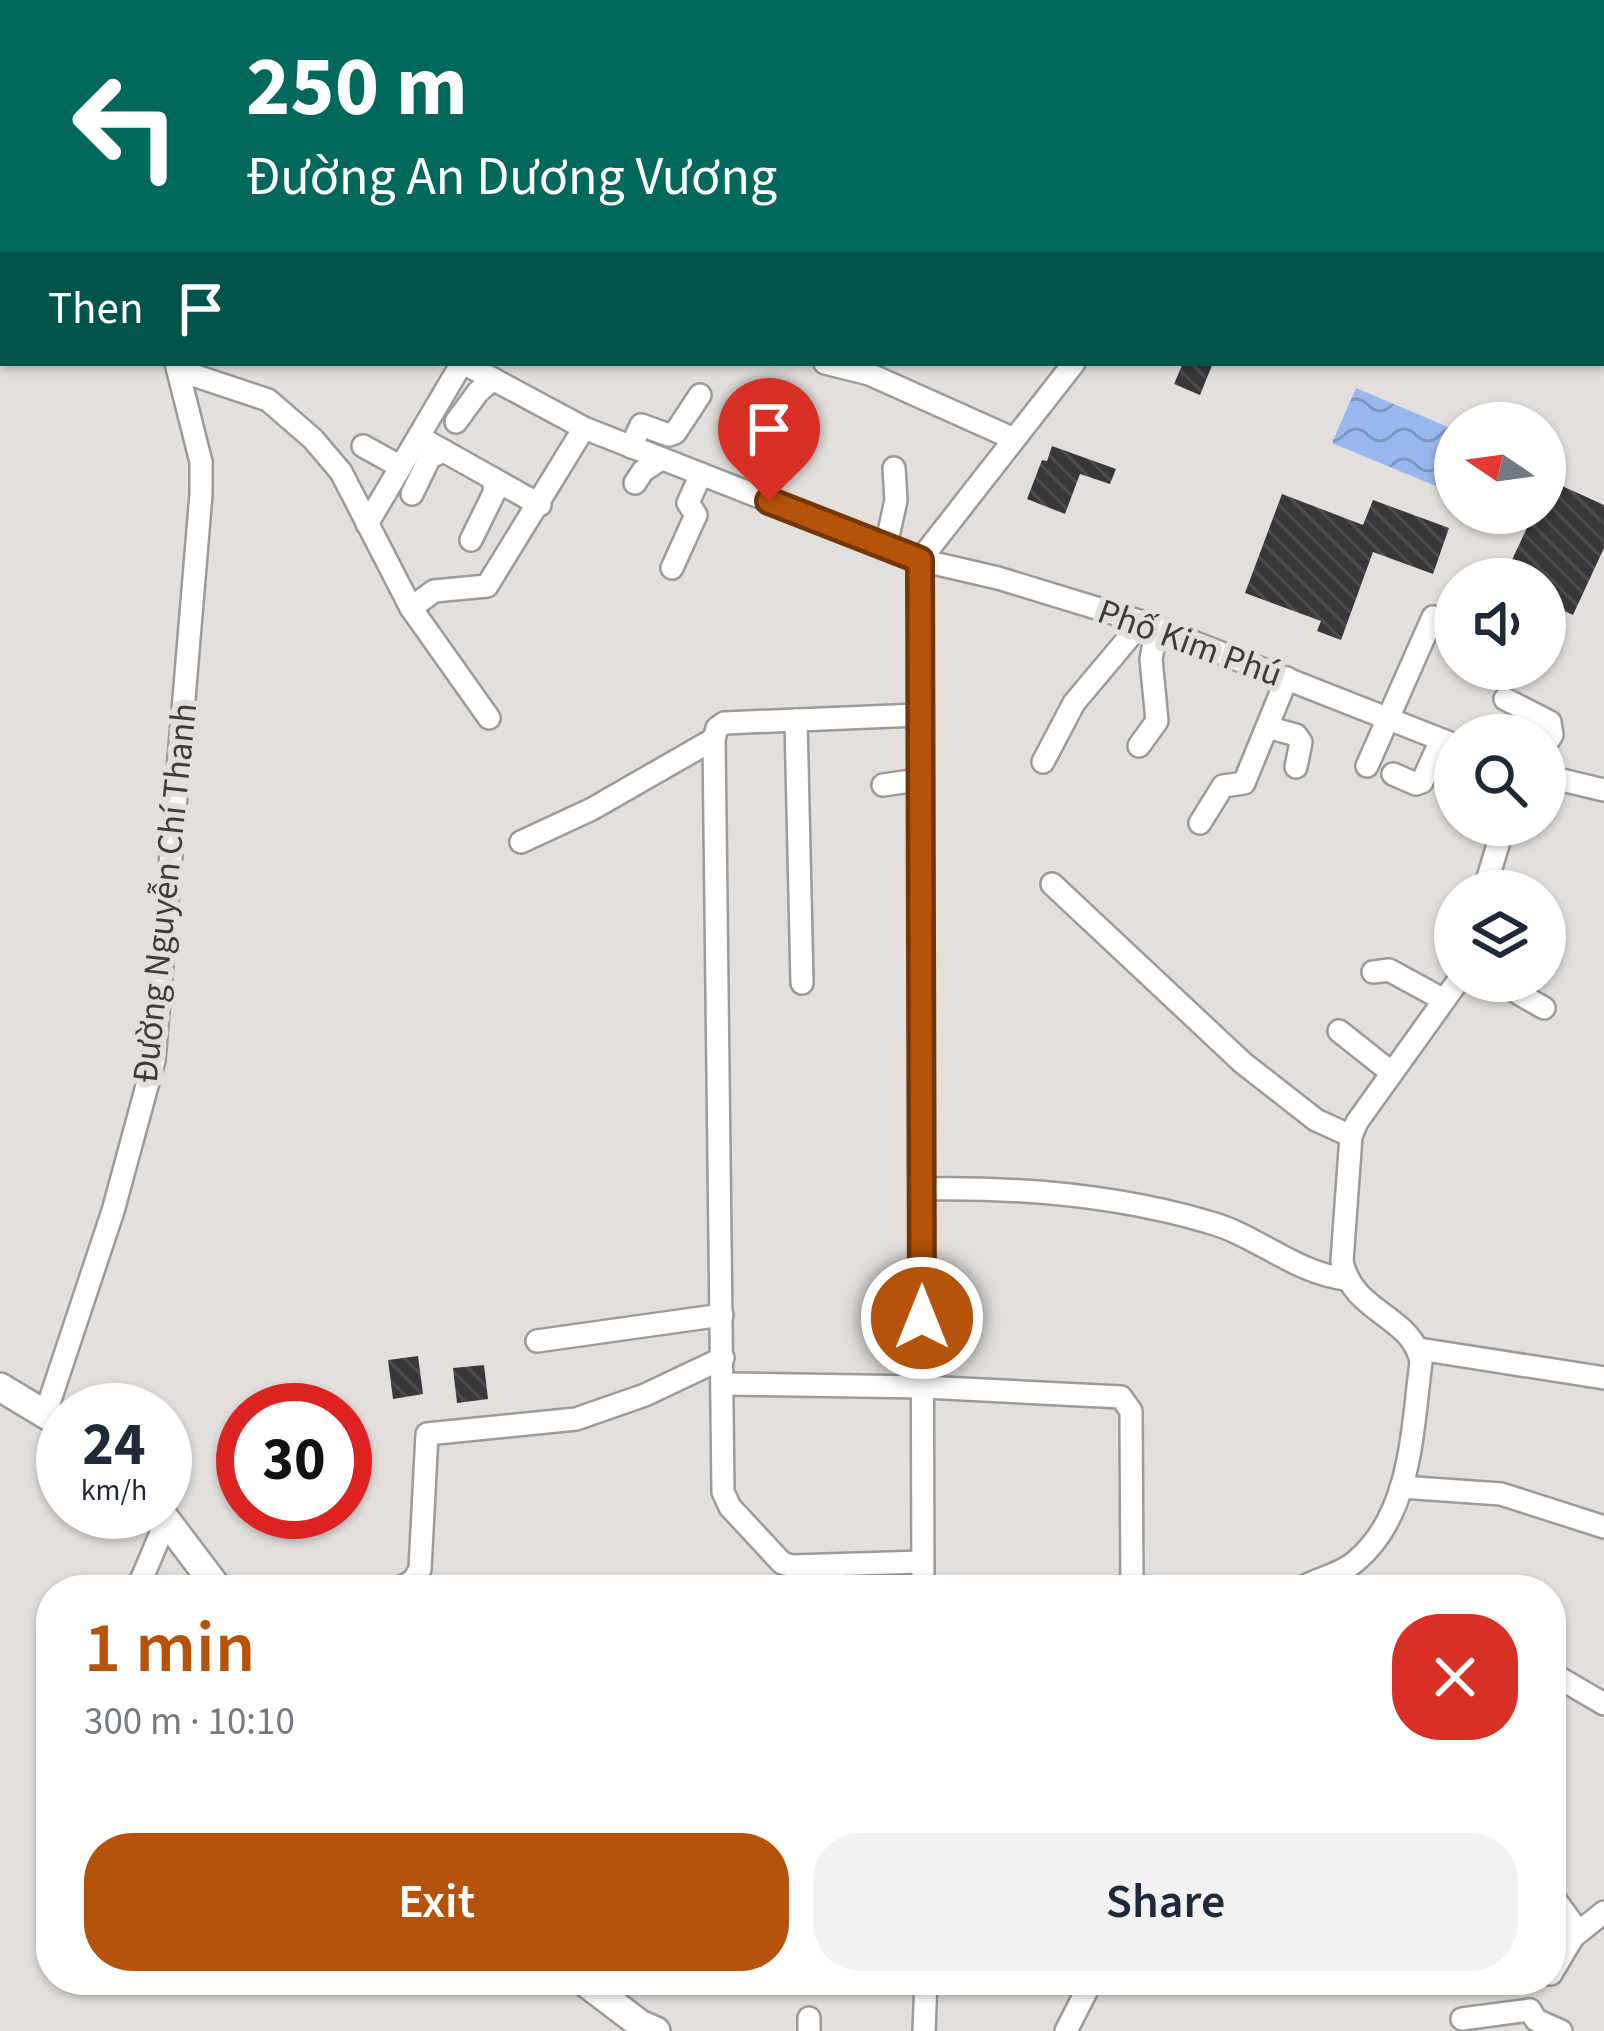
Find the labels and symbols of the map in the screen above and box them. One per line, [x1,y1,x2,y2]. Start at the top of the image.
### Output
pin [718,378,820,501]
north arrow [1434,402,1566,534]
street label: Phố Kim Phú [1091,586,1289,700]
street label: Đường Nguyễn Chí Thanh [120,700,210,1086]
position arrow [859,1255,985,1381]
speed limit sign: 30 [216,1383,372,1539]

